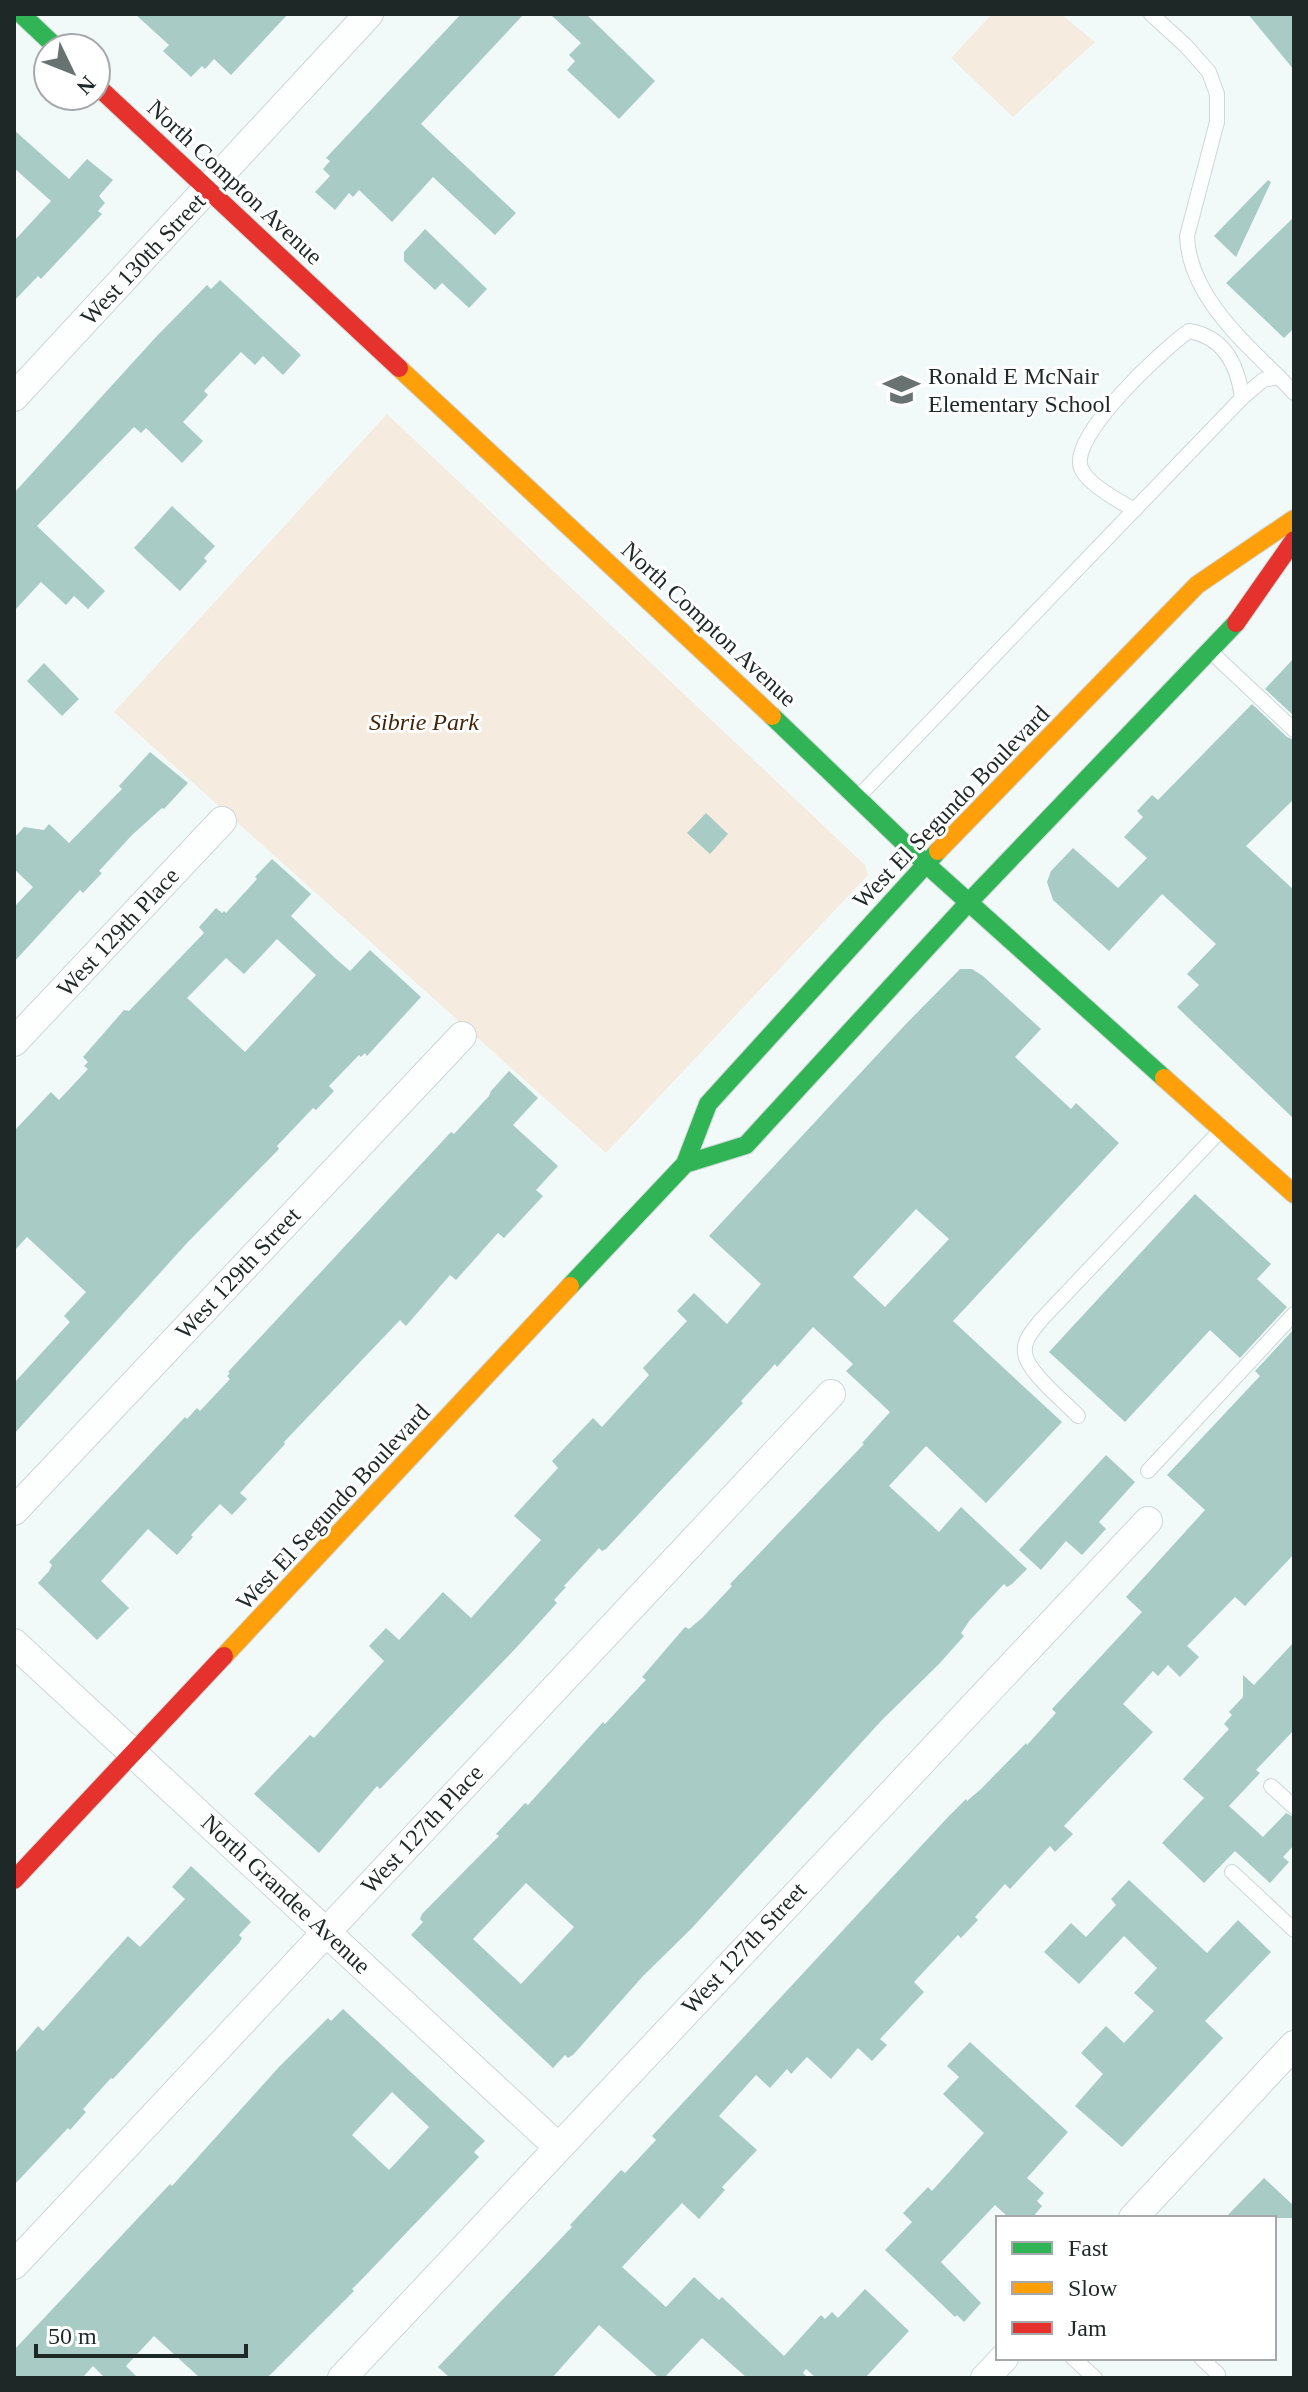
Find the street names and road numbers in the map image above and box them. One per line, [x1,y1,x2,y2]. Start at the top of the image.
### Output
street label: North Compton Avenue [142,94,328,270]
street label: West 130th Street [76,188,211,330]
street label: North Compton Avenue [616,536,802,712]
street label: West El Segundo Boulevard [848,701,1054,913]
street label: West 129th Place [52,862,184,1002]
street label: West 129th Street [171,1202,306,1344]
street label: West El Segundo Boulevard [231,1399,435,1615]
street label: West 127th Place [356,1759,488,1899]
street label: North Grandee Avenue [196,1809,376,1979]
street label: West 127th Street [677,1877,812,2019]

